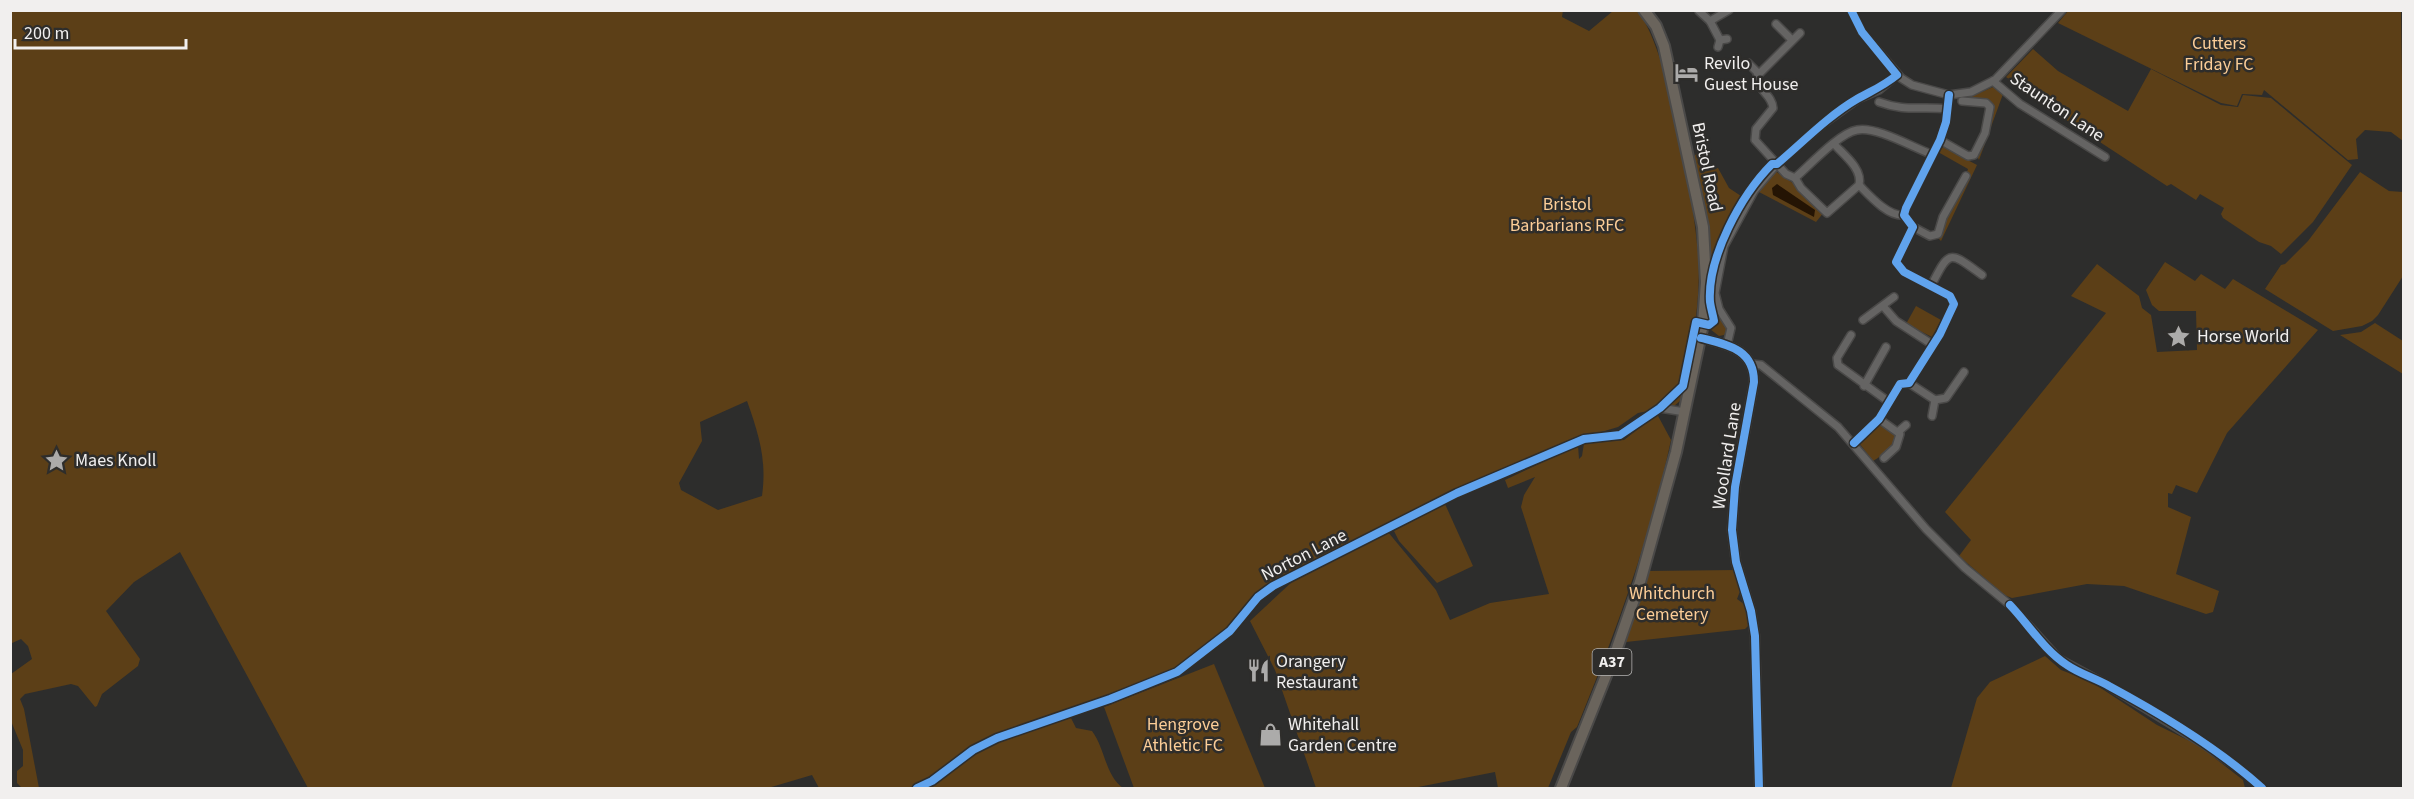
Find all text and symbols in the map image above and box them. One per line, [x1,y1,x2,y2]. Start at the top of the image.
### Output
scale bar [15,12,186,50]
text: 200 m [24,21,69,46]
park label: Cutters Friday FC [2184,31,2254,77]
place label: Revilo Guest House [1704,51,1799,97]
hotel icon: Revilo Guest House [1673,60,1699,86]
street label: Staunton Lane [2005,66,2109,148]
street label: Bristol Road [1685,120,1729,214]
park label: Bristol Barbarians RFC [1510,192,1624,238]
place icon: Horse World [2166,323,2192,349]
place label: Horse World [2197,324,2289,349]
street label: Woollard Lane [1706,401,1748,511]
place icon: Maes Knoll [44,447,70,473]
place label: Maes Knoll [75,448,156,473]
street label: Norton Lane [1257,523,1351,587]
park label: Whitchurch Cemetery [1629,581,1715,627]
place label: Orangery Restaurant [1276,649,1358,695]
road number: A37 [1592,649,1632,675]
restaurant icon: Orangery Restaurant [1245,658,1271,684]
park label: Hengrove Athletic FC [1143,712,1223,758]
place label: Whitehall Garden Centre [1288,712,1397,758]
shop icon: Whitehall Garden Centre [1257,721,1283,747]

